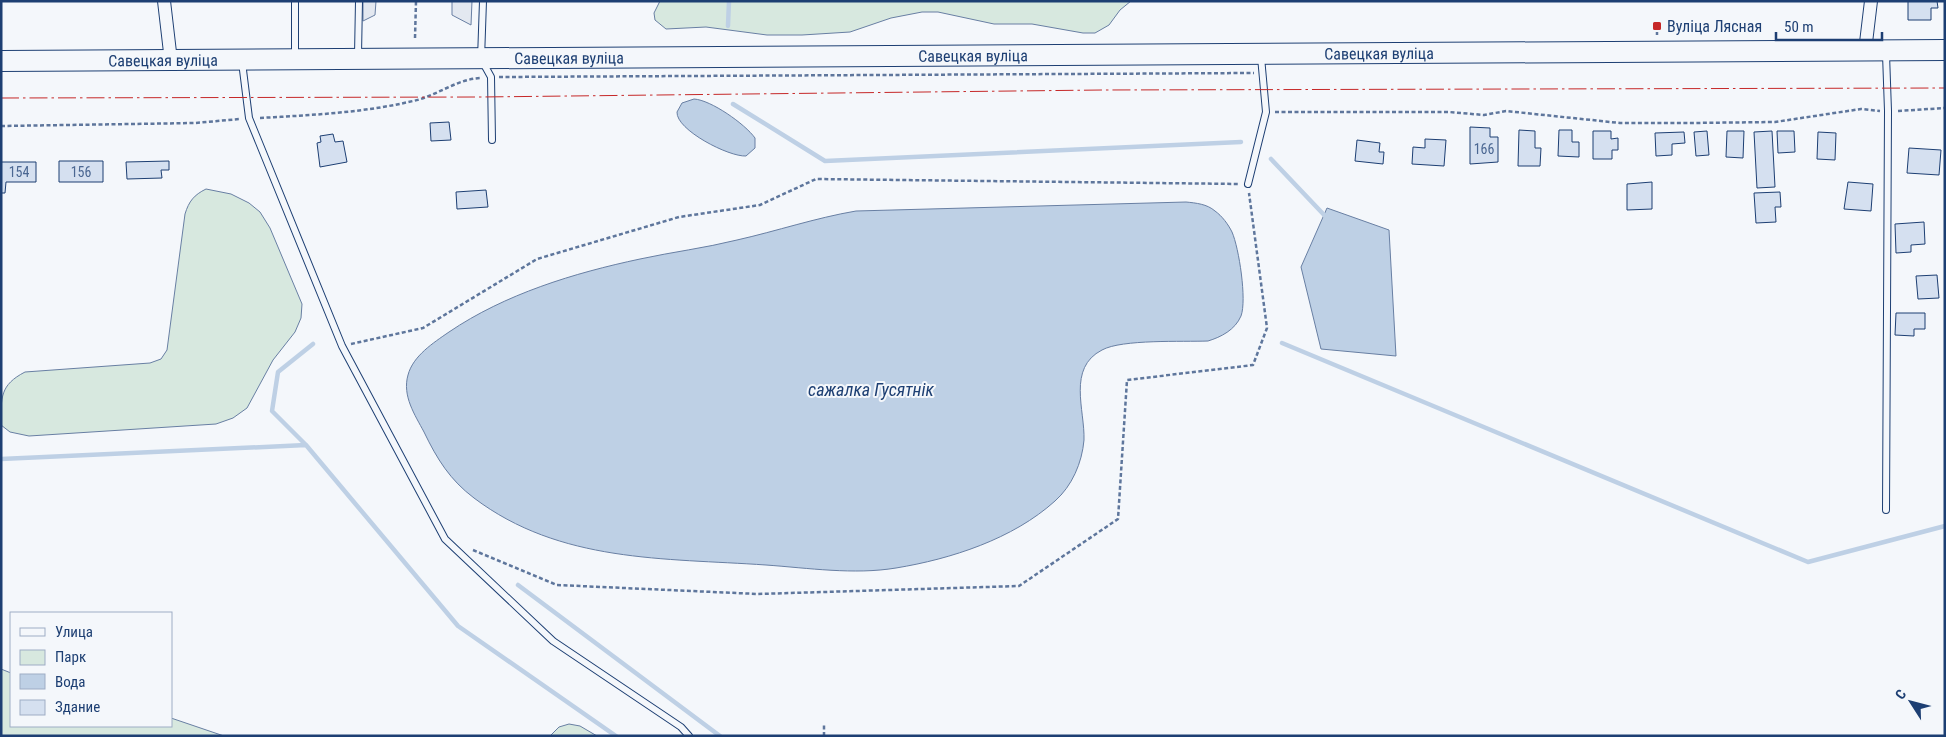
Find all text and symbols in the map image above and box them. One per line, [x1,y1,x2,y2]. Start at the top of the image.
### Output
scale bar [1776,10,1882,42]
place label: Вуліца Лясная [1667,17,1762,36]
text: 50 m [1784,18,1814,36]
marker: Вуліца Лясная [1651,20,1663,32]
street label: Савецкая вуліца [1324,44,1434,64]
street label: Савецкая вуліца [918,46,1028,66]
street label: Савецкая вуліца [514,48,624,68]
street label: Савецкая вуліца [108,51,218,70]
house number: 166 [1474,141,1494,157]
house number: 154 [9,164,29,180]
house number: 156 [71,164,91,180]
water label: сажалка Гусятнік [808,379,934,400]
legend [10,612,172,727]
text: Улица [55,623,93,641]
text: Парк [55,648,86,666]
text: Вода [55,673,85,691]
north arrow [1886,677,1936,727]
text: С [1892,686,1909,702]
text: Здание [55,698,100,716]

